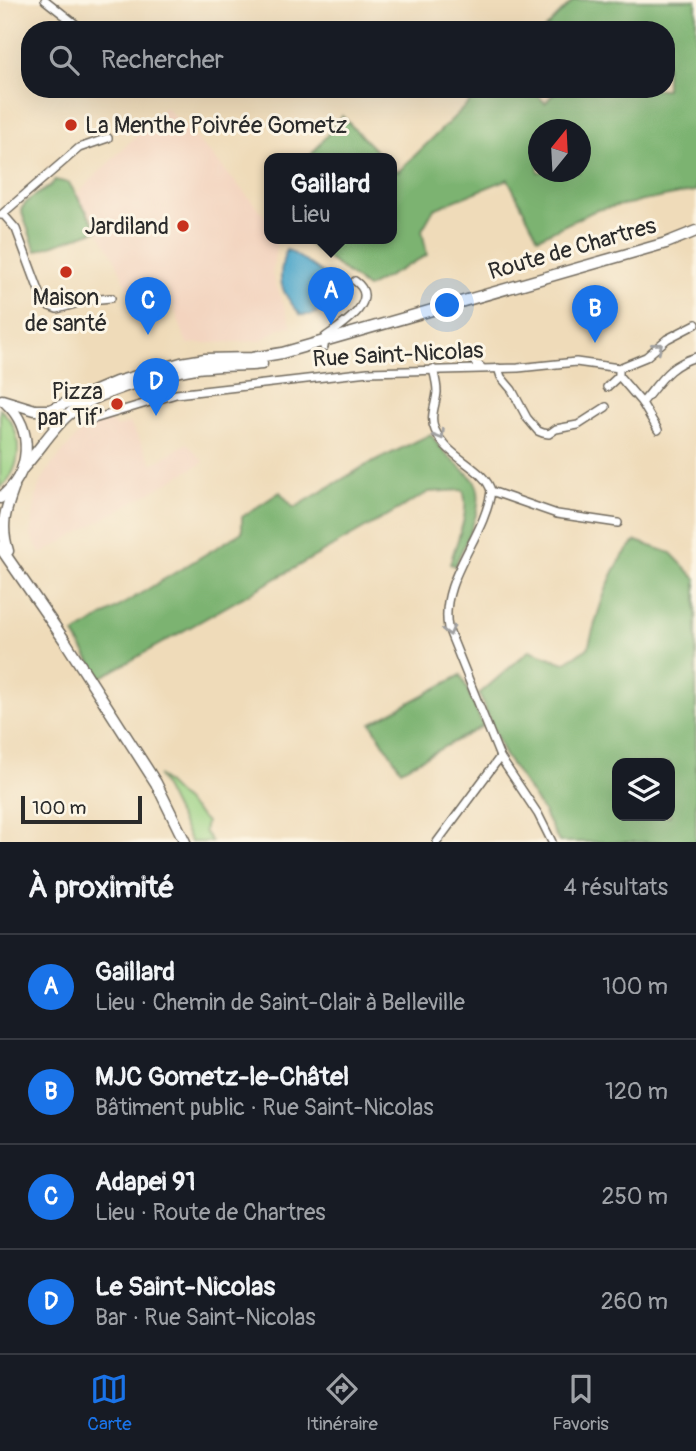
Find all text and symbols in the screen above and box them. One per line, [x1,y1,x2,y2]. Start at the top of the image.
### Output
search box [21,21,675,98]
icon: search [45,41,83,79]
text: Rechercher [101,44,224,76]
place label: La Menthe Poivrée Gometz [85,111,347,140]
marker: La Menthe Poivrée Gometz [63,117,79,133]
north arrow [528,119,591,182]
popup [264,153,397,244]
text: Gaillard [291,168,370,200]
text: Lieu [291,200,331,229]
street label: Route de Chartres [485,211,659,286]
place label: Jardiland [84,212,169,241]
marker: Jardiland [175,218,191,234]
marker: Maison de santé [58,264,74,280]
pin: A [308,267,354,325]
pin: C [125,277,171,335]
place label: Maison de santé [25,283,107,338]
pin: B [572,285,618,343]
your location [430,288,464,322]
street label: Rue Saint-Nicolas [312,336,484,373]
one-way arrow [650,343,663,355]
pin: D [133,358,179,416]
place label: Pizza par Tif' [37,377,103,432]
marker: Pizza par Tif' [109,396,125,412]
one-way arrow [431,427,444,440]
one-way arrow [441,625,455,637]
map controls [612,758,675,821]
button: layers [612,758,675,821]
scale bar [21,793,142,825]
text: 100 m [32,796,86,820]
text: À proximité [28,869,174,906]
text: 4 résultats [564,873,668,902]
text: Gaillard [95,956,175,988]
text: A [44,972,58,1001]
text: 100 m [602,972,668,1001]
text: Lieu · Chemin de Saint-Clair à Belleville [95,988,465,1017]
text: MJC Gometz-le-Châtel [95,1061,349,1093]
text: B [44,1077,58,1106]
text: 120 m [605,1077,668,1106]
text: Bâtiment public · Rue Saint-Nicolas [95,1093,433,1122]
text: Adapei 91 [95,1166,196,1198]
text: C [44,1182,58,1211]
text: 250 m [602,1182,668,1211]
text: Lieu · Route de Chartres [95,1198,326,1227]
text: Le Saint-Nicolas [95,1271,275,1303]
text: D [44,1287,58,1316]
text: 260 m [601,1287,668,1316]
text: Bar · Rue Saint-Nicolas [95,1303,316,1332]
tab: Carte [87,1370,132,1436]
tab: Itinéraire [306,1370,378,1436]
tab: Favoris [552,1370,609,1436]

